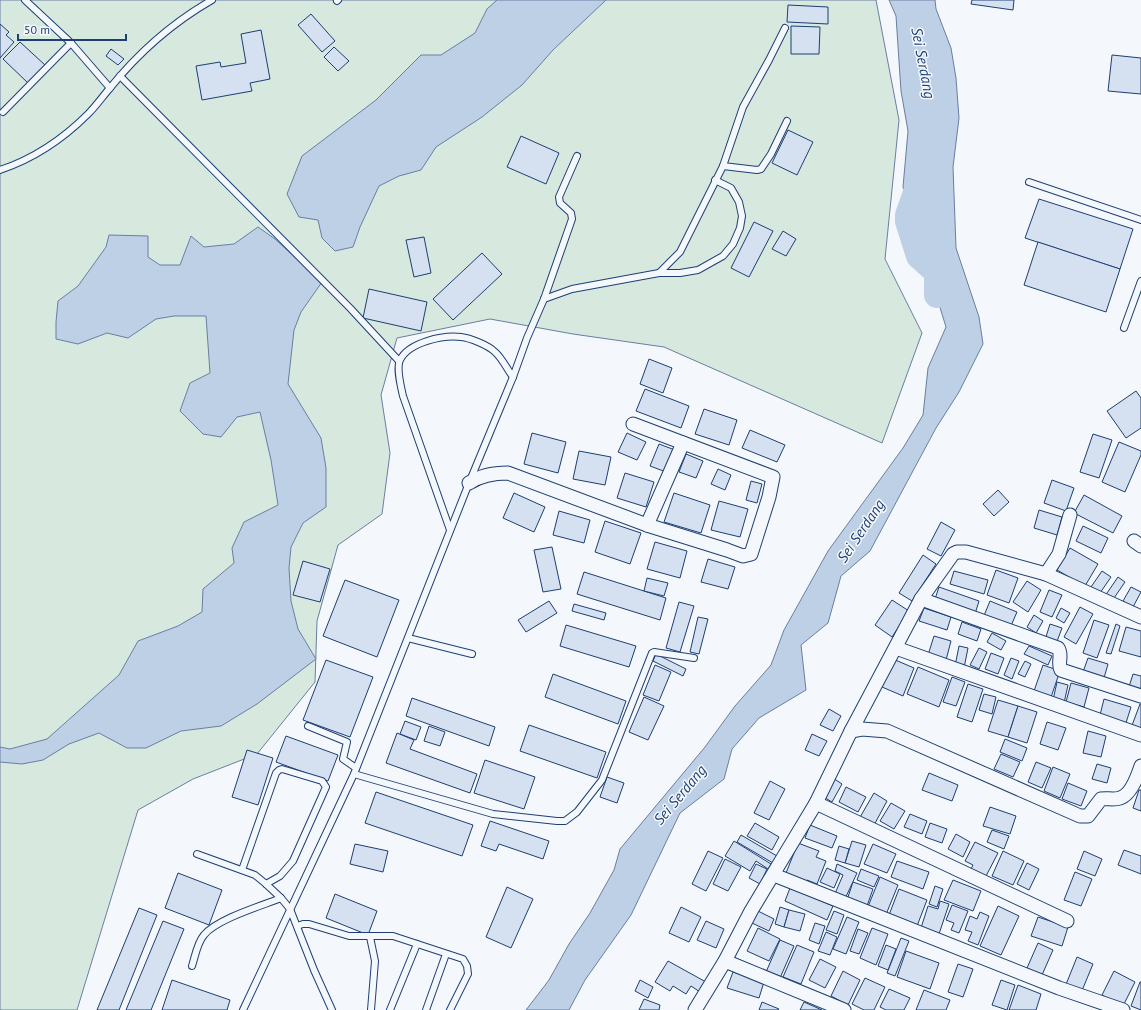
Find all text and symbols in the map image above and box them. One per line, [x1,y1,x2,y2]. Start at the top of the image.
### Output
scale bar [18,16,126,42]
text: 50 m [24,22,50,37]
water label: Sei Serdang [907,26,940,101]
water label: Sei Serdang [833,495,889,566]
water label: Sei Serdang [649,761,710,828]

